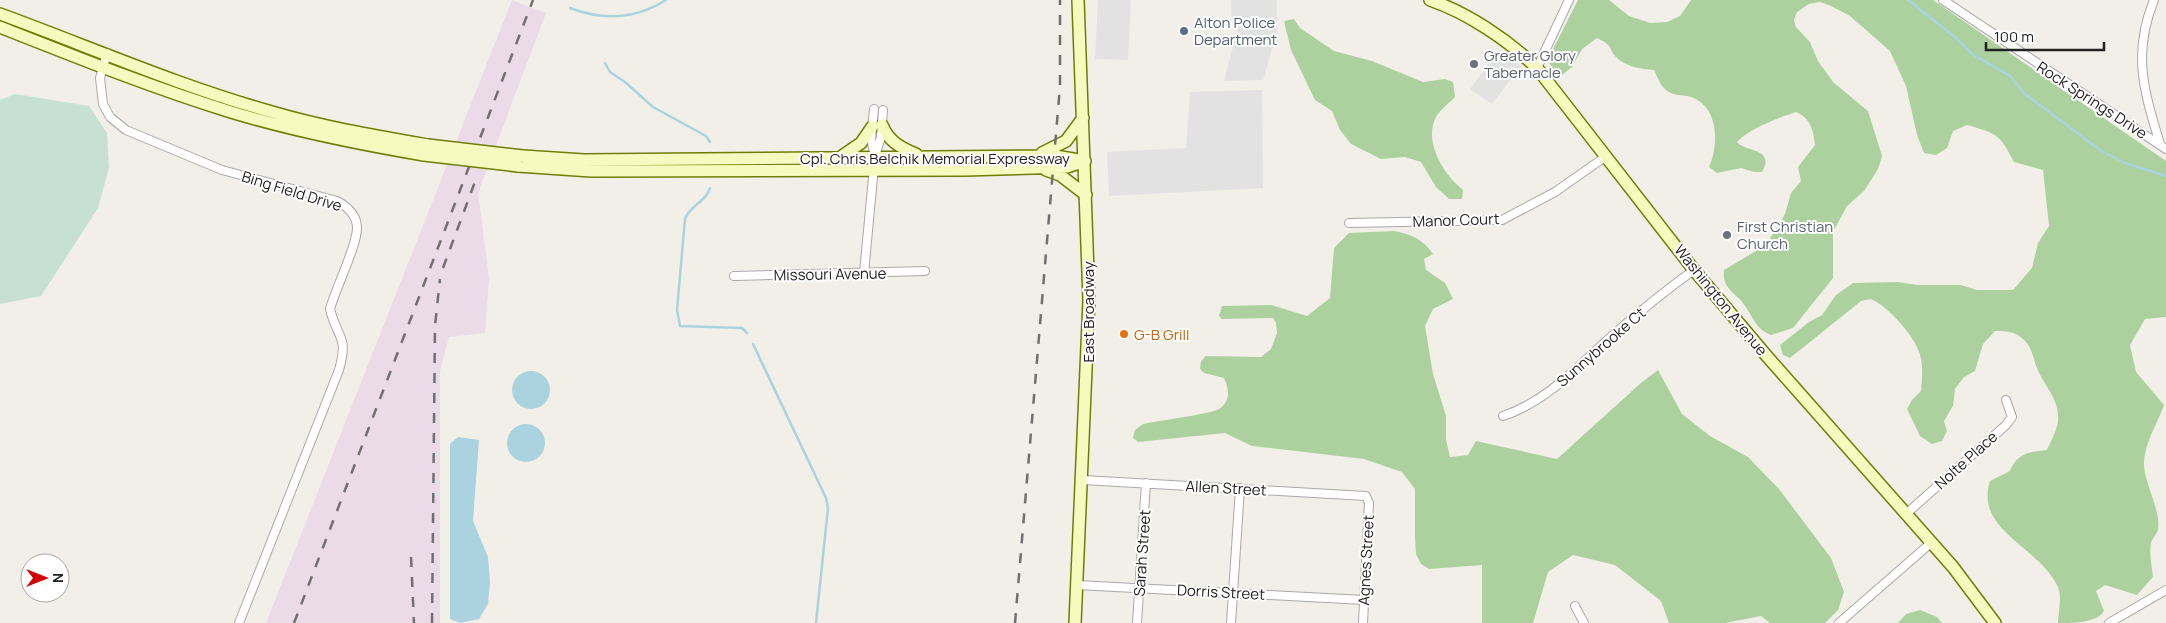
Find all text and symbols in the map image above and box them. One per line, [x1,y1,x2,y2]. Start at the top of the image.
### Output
place label: Alton Police Department [1194,12,1277,50]
scale bar [1986,20,2104,52]
marker: Alton Police Department [1178,25,1190,37]
text: 100 m [1994,26,2034,47]
place label: Greater Glory Tabernacle [1484,45,1576,83]
street label: Rock Springs Drive [2033,56,2152,144]
marker: Greater Glory Tabernacle [1468,58,1480,70]
street label: Cpl. Chris Belchik Memorial Expressway [800,148,1070,169]
street label: Bing Field Drive [239,166,345,216]
street label: Manor Court [1412,208,1500,232]
place label: First Christian Church [1737,216,1833,254]
marker: First Christian Church [1721,229,1733,241]
street label: Washington Avenue [1670,240,1773,360]
street label: East Broadway [1078,261,1099,363]
street label: Missouri Avenue [773,263,887,285]
street label: Sunnybrooke Ct [1552,303,1650,391]
place label: G-B Grill [1134,324,1190,345]
marker: G-B Grill [1118,328,1130,340]
street label: Nolte Place [1930,426,2002,494]
street label: Allen Street [1185,475,1267,501]
street label: Sarah Street [1128,509,1156,597]
street label: Agnes Street [1353,514,1379,606]
north arrow [20,553,70,603]
text: N [49,573,68,583]
street label: Dorris Street [1176,579,1266,605]

